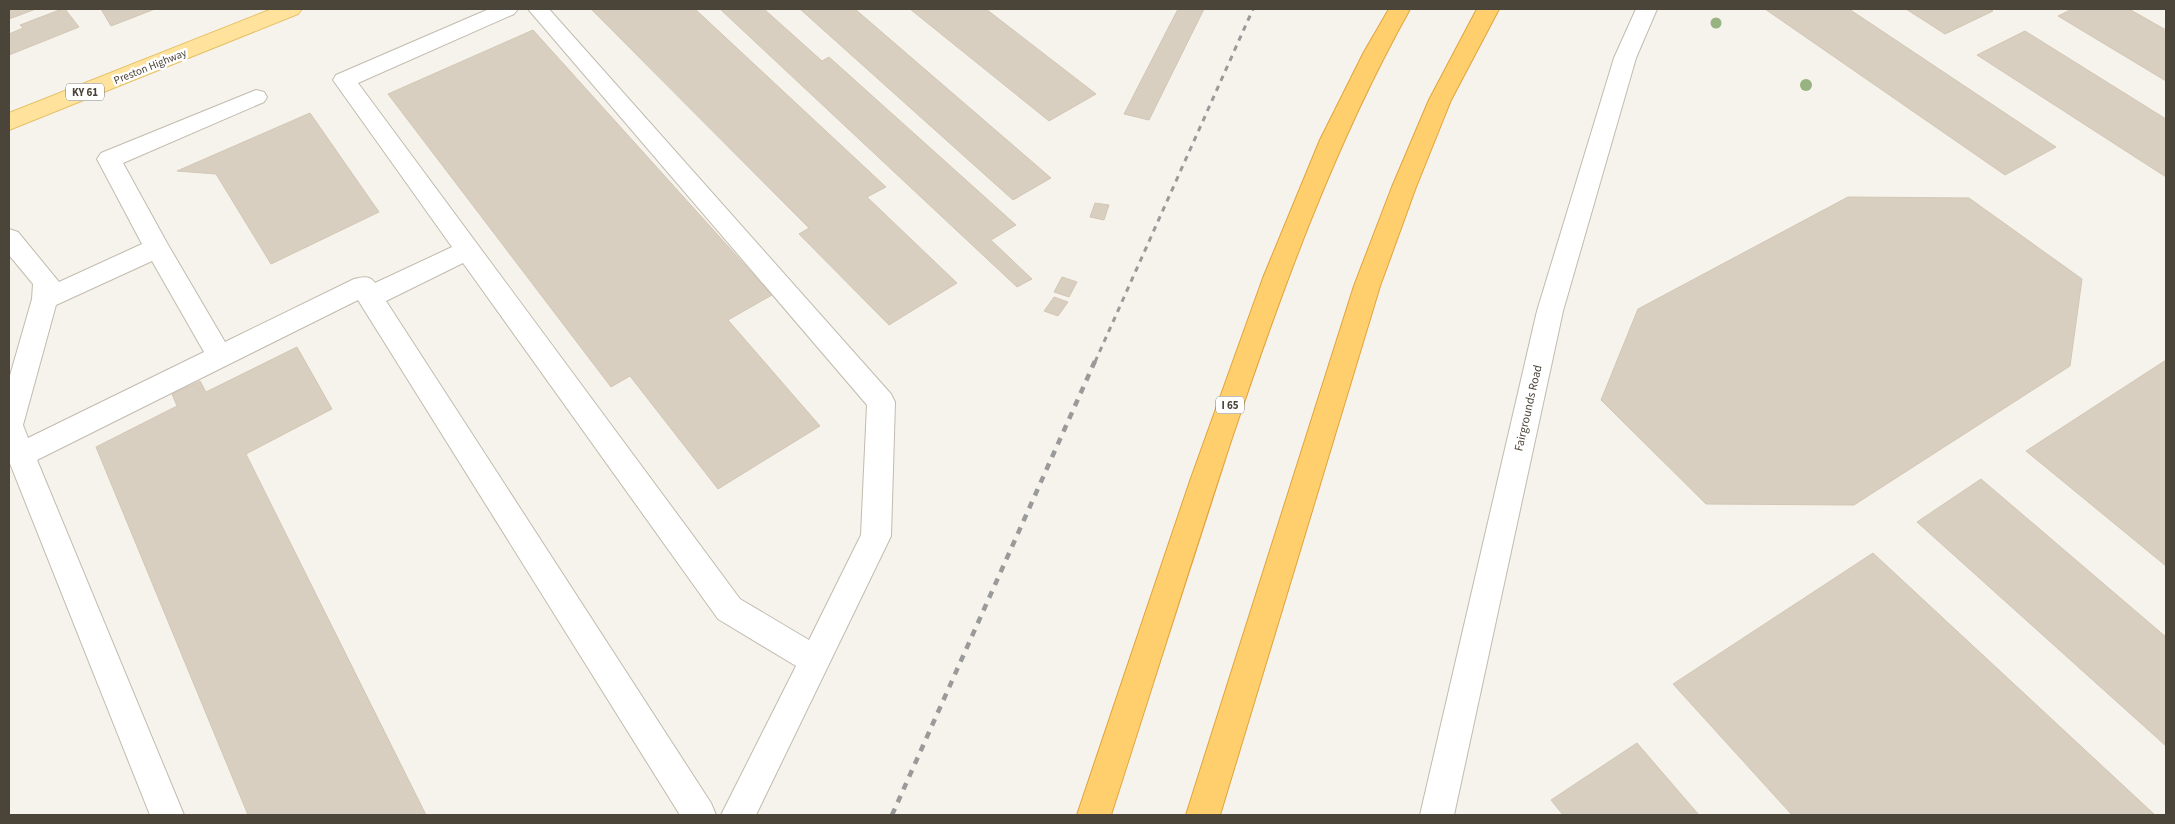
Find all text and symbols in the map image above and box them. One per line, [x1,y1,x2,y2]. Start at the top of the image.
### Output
street label: Preston Highway [111,45,189,88]
road number: KY 61 [66,84,104,100]
street label: Fairgrounds Road [1510,363,1547,453]
road number: I 65 [1216,396,1244,414]

